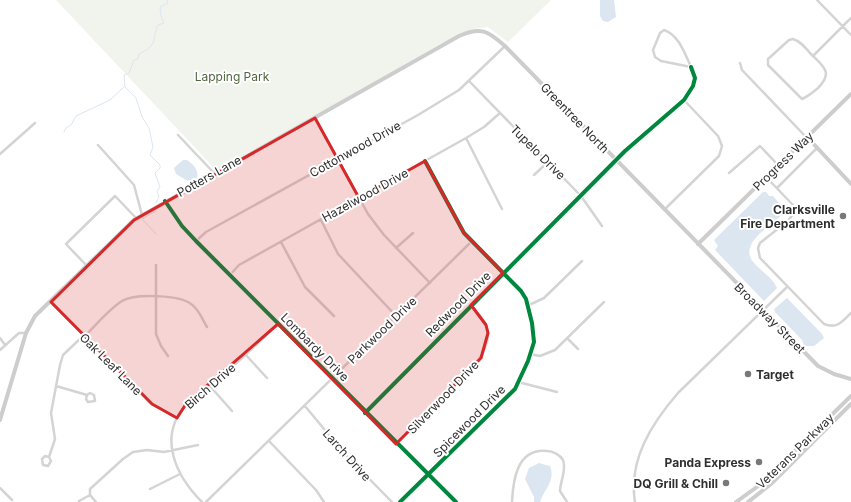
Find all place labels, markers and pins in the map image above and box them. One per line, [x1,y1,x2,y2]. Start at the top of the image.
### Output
place label: Clarksville Fire Department [740,202,836,231]
marker: Clarksville Fire Department [838,211,848,221]
place label: Target [756,367,794,382]
marker: Target [743,369,753,379]
place label: Panda Express [665,455,751,470]
marker: Panda Express [754,457,764,467]
place label: DQ Grill & Chill [634,476,718,491]
marker: DQ Grill & Chill [721,478,731,488]

